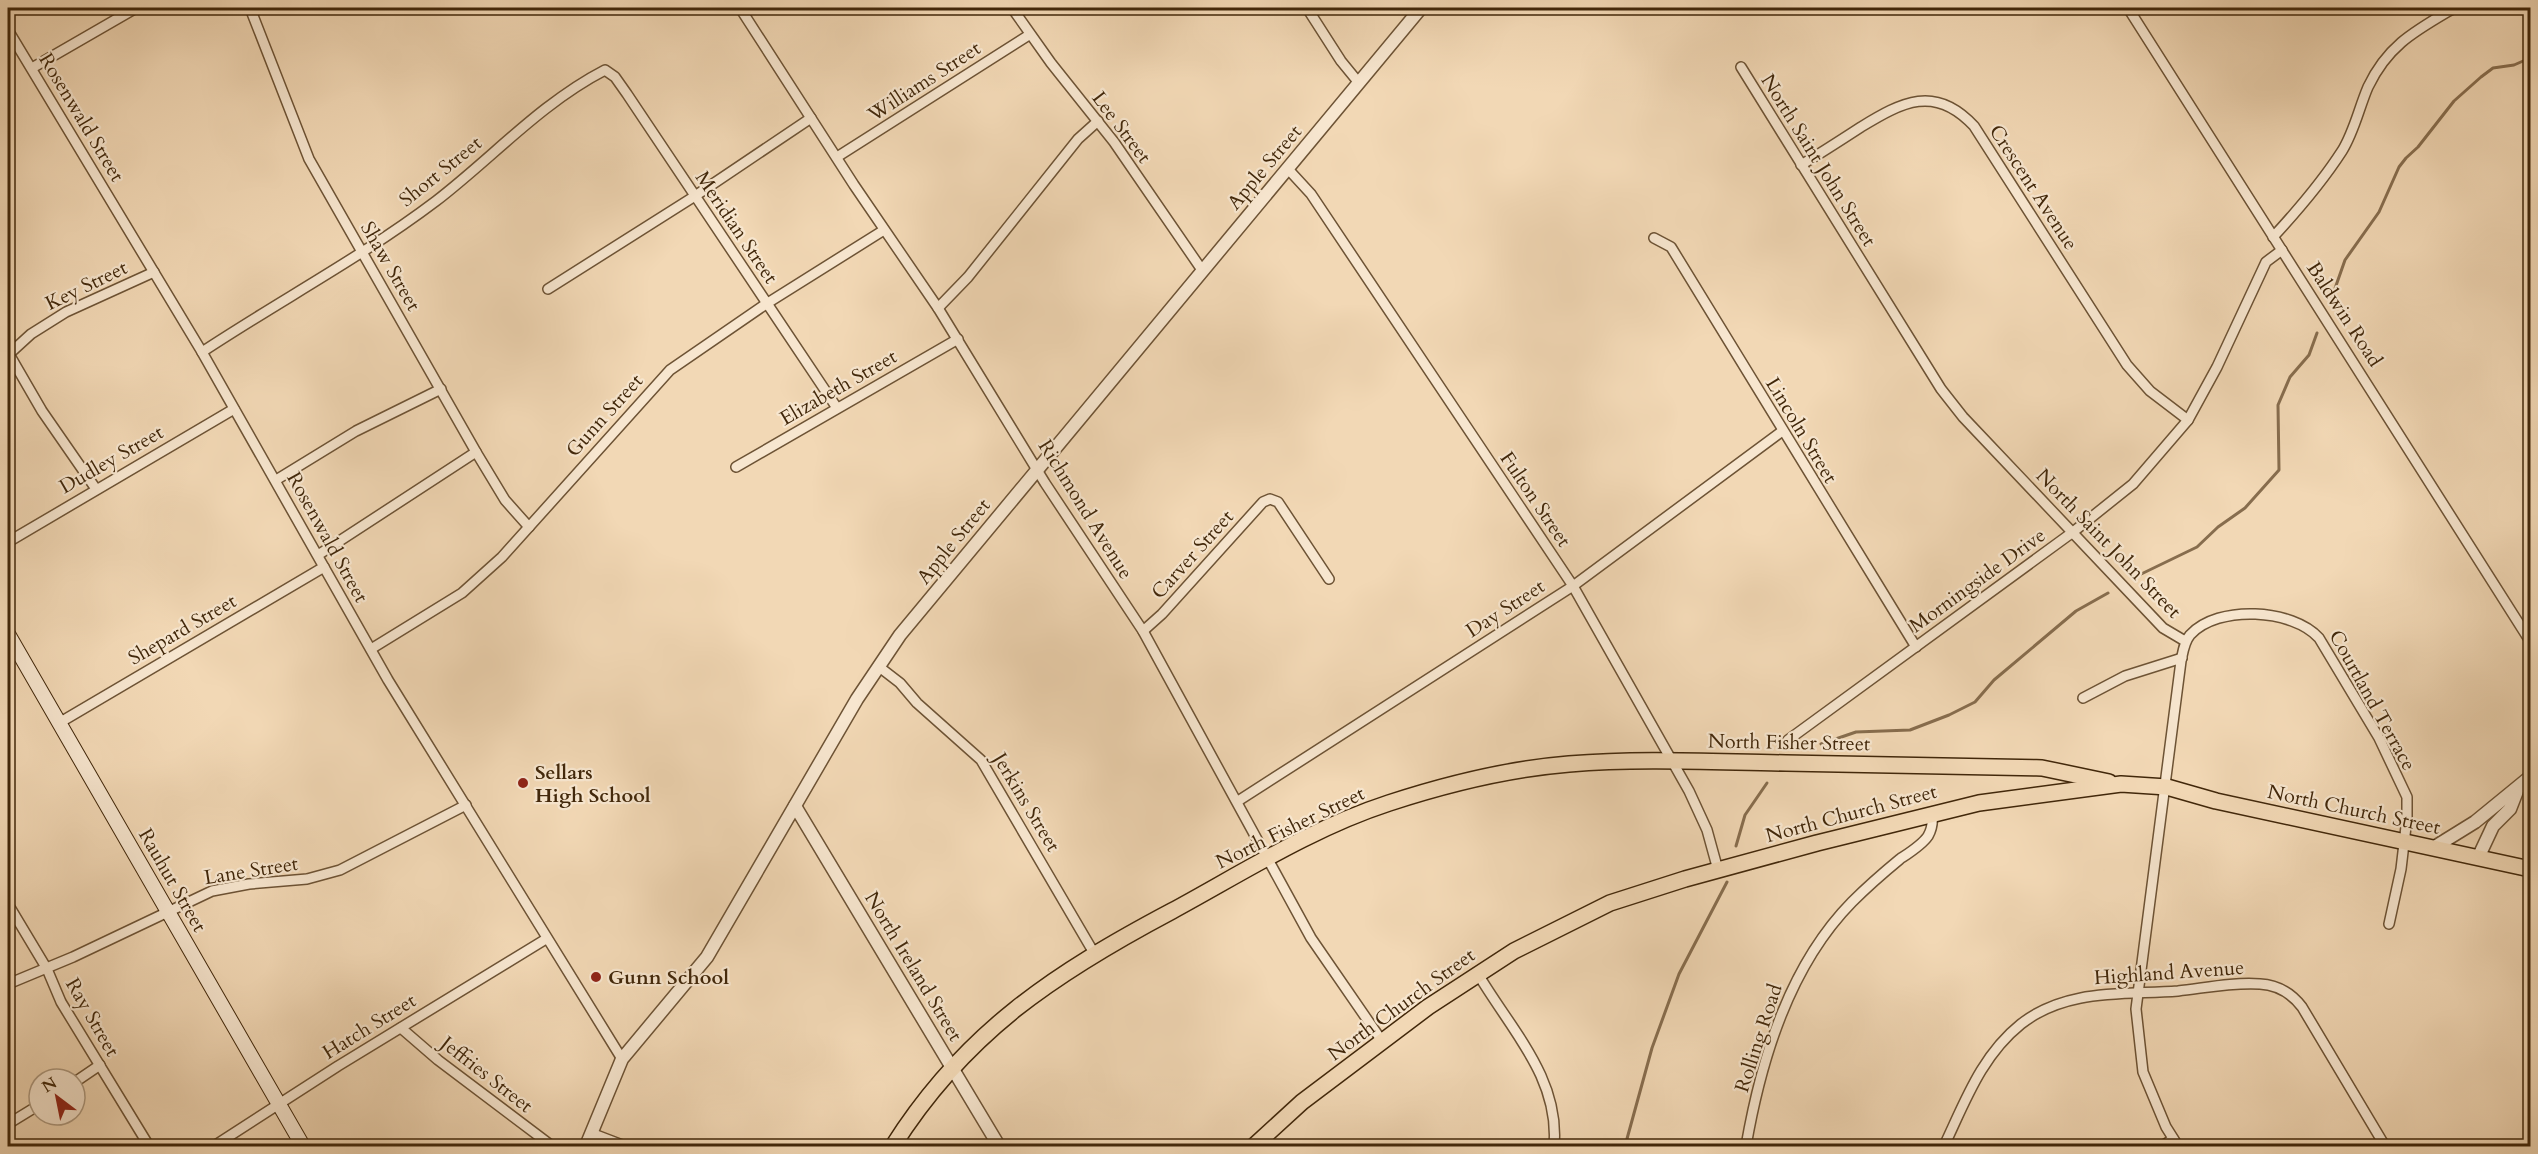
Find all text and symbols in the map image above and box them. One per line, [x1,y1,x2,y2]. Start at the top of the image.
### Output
street label: Williams Street [862,35,986,128]
street label: Rosenwald Street [32,48,131,187]
street label: North Saint John Street [1755,69,1883,252]
street label: Lee Street [1086,86,1158,169]
street label: Apple Street [1221,119,1308,216]
street label: Crescent Avenue [1983,119,2084,255]
street label: Short Street [393,129,488,213]
street label: Meridian Street [689,166,785,290]
street label: Shaw Street [354,217,427,317]
street label: Key Street [41,254,132,317]
street label: Baldwin Road [2300,256,2389,372]
street label: Elizabeth Street [775,343,902,432]
street label: Gunn Street [560,368,649,463]
street label: Lincoln Street [1759,372,1844,489]
street label: Dudley Street [54,418,169,500]
street label: Richmond Avenue [1032,434,1139,584]
street label: Fulton Street [1494,446,1578,553]
street label: North Saint John Street [2030,463,2188,625]
street label: Rosenwald Street [280,467,375,608]
street label: Apple Street [910,492,997,590]
street label: Carver Street [1145,503,1240,605]
street label: Morningside Drive [1904,522,2051,639]
street label: Day Street [1461,573,1550,644]
street label: Shepard Street [123,587,242,671]
street label: Courtland Terrace [2323,625,2422,775]
street label: North Fisher Street [1708,728,1871,757]
street label: Jerkins Street [985,745,1067,857]
place label: Sellars High School [535,759,651,809]
marker: Sellars High School [516,776,530,790]
street label: North Church Street [1763,777,1940,849]
street label: North Church Street [2265,778,2443,841]
street label: North Fisher Street [1211,779,1370,875]
street label: Rauhut Street [132,824,213,937]
street label: Lane Street [202,850,301,891]
street label: North Ireland Street [858,886,969,1047]
street label: North Church Street [1322,941,1481,1067]
street label: Highland Avenue [2093,954,2245,991]
place label: Gunn School [608,964,729,991]
marker: Gunn School [589,970,603,984]
street label: Ray Street [59,973,126,1062]
street label: Rolling Road [1728,980,1789,1096]
street label: Hatch Street [317,987,422,1066]
street label: Jeffries Street [433,1028,539,1119]
north arrow [27,1067,87,1127]
text: N [38,1072,61,1098]

